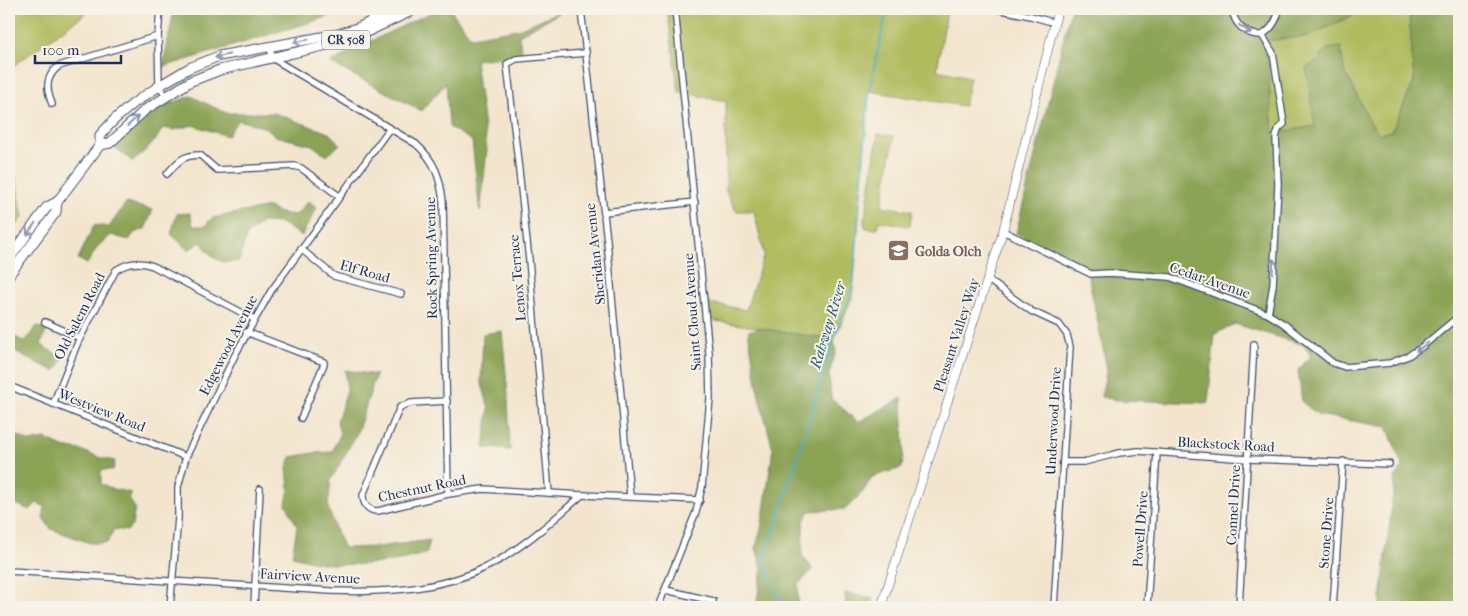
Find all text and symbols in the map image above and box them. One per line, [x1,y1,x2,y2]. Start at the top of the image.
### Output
one-way arrow [1237,24,1251,34]
road number: CR 508 [322,30,370,50]
scale bar [35,32,121,64]
one-way arrow [293,36,309,46]
text: 100 m [42,41,80,59]
one-way arrow [214,52,230,62]
one-way arrow [126,115,139,127]
street label: Rock Spring Avenue [422,197,441,319]
street label: Sheridan Avenue [582,202,609,306]
one-way arrow [26,222,36,236]
street label: Lenox Terrace [505,234,530,322]
school or university icon: Golda Olch [887,239,911,263]
place label: Golda Olch [915,243,983,260]
street label: Saint Cloud Avenue [680,253,705,371]
street label: Elf Road [338,256,392,287]
one-way arrow [1269,258,1278,274]
street label: Cedar Avenue [1167,259,1253,302]
street label: Old Salem Road [50,269,109,363]
street label: Pleasant Valley Way [930,275,983,395]
water label: Rahway River [806,278,850,372]
street label: Edgewood Avenue [196,292,261,398]
one-way arrow [1416,341,1429,352]
street label: Underwood Drive [1042,366,1065,476]
street label: Westview Road [55,385,148,436]
street label: Blackstock Road [1177,433,1275,456]
street label: Connel Drive [1223,464,1244,546]
street label: Chestnut Road [377,471,468,506]
street label: Powell Drive [1129,490,1152,568]
street label: Stone Drive [1316,497,1337,569]
street label: Fairview Avenue [259,565,361,588]

